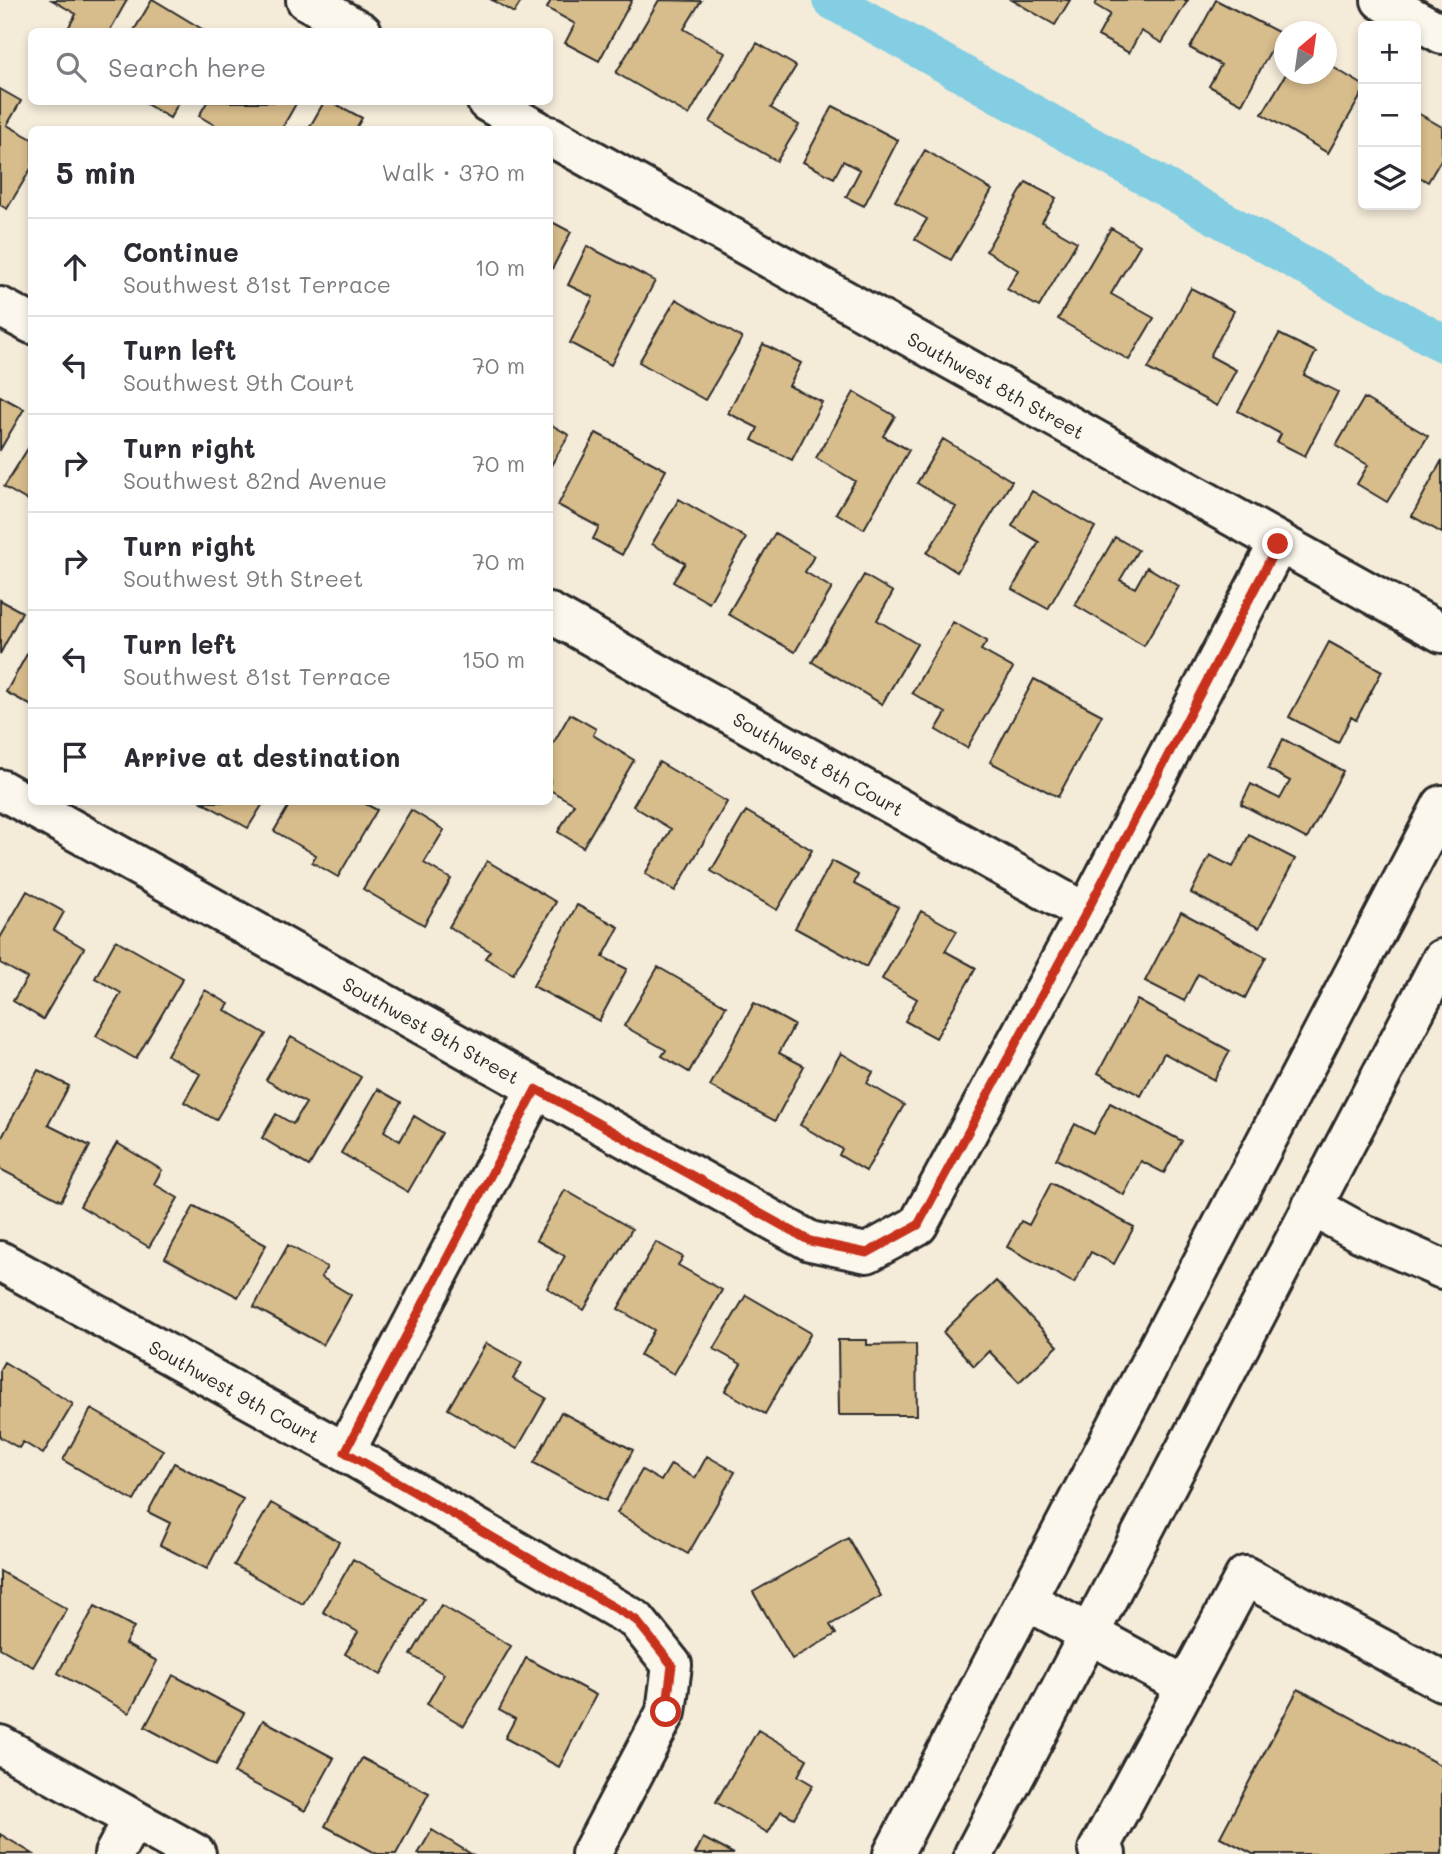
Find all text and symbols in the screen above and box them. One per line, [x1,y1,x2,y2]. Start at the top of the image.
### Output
north arrow [1274,21,1337,84]
map controls [1358,21,1421,210]
button: + [1358,21,1421,84]
search box [28,28,553,105]
icon: search [52,48,90,86]
text: Search here [108,50,266,84]
button: − [1358,84,1421,147]
button: layers [1358,147,1421,210]
text: 5 min [56,152,136,192]
text: Walk · 370 m [382,157,525,187]
text: Continue [123,235,239,269]
icon: ahead [56,248,94,286]
text: 10 m [475,252,525,282]
text: Southwest 81st Terrace [123,269,391,299]
street label: Southwest 8th Street [903,325,1089,444]
text: Turn left [123,333,236,367]
icon: left [56,346,94,384]
text: 70 m [472,350,525,380]
text: Southwest 9th Court [123,367,354,397]
text: Turn right [123,431,256,465]
icon: right [56,444,94,482]
text: 70 m [472,448,525,478]
text: Southwest 82nd Avenue [123,465,387,495]
route end [1262,528,1293,559]
text: Turn right [123,529,256,563]
icon: right [56,542,94,580]
text: 70 m [472,546,525,576]
text: Southwest 9th Street [123,563,363,593]
text: Turn left [123,627,236,661]
icon: left [56,640,94,678]
text: 150 m [461,644,525,674]
text: Southwest 81st Terrace [123,661,391,691]
street label: Southwest 8th Court [729,706,908,821]
icon: arrive [56,738,94,776]
text: Arrive at destination [123,740,400,774]
street label: Southwest 9th Street [339,970,524,1089]
street label: Southwest 9th Court [145,1334,324,1448]
route start [650,1696,681,1727]

